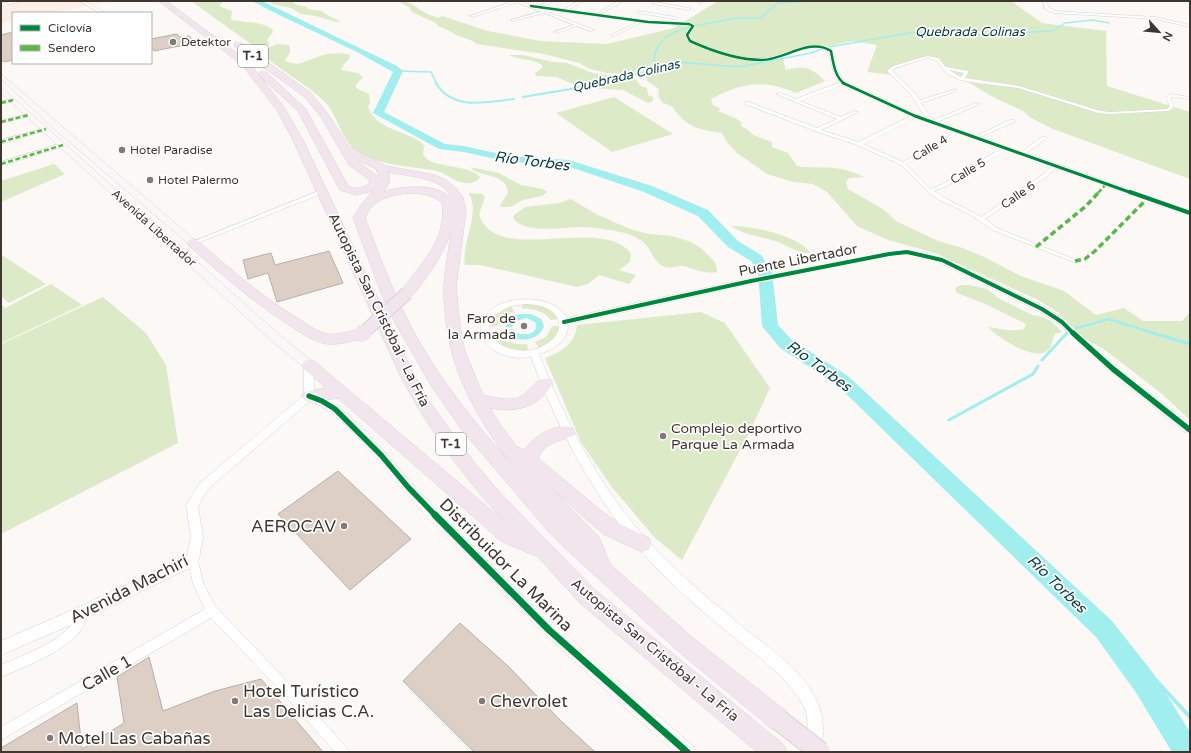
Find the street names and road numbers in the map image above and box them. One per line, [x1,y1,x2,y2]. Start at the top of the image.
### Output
road number: T-1 [238,45,268,67]
street label: Calle 4 [910,132,951,164]
street label: Calle 5 [948,155,988,187]
street label: Calle 6 [998,178,1038,212]
street label: Avenida Libertador [109,186,199,270]
street label: Autopista San Cristóbal - La Fría [325,210,433,410]
street label: Puente Libertador [737,240,859,280]
road number: T-1 [436,433,466,455]
street label: Distribuidor La Marina [435,494,577,636]
street label: Avenida Machirí [66,550,192,628]
street label: Autopista San Cristóbal - La Fría [568,575,742,725]
street label: Calle 1 [78,650,136,696]

